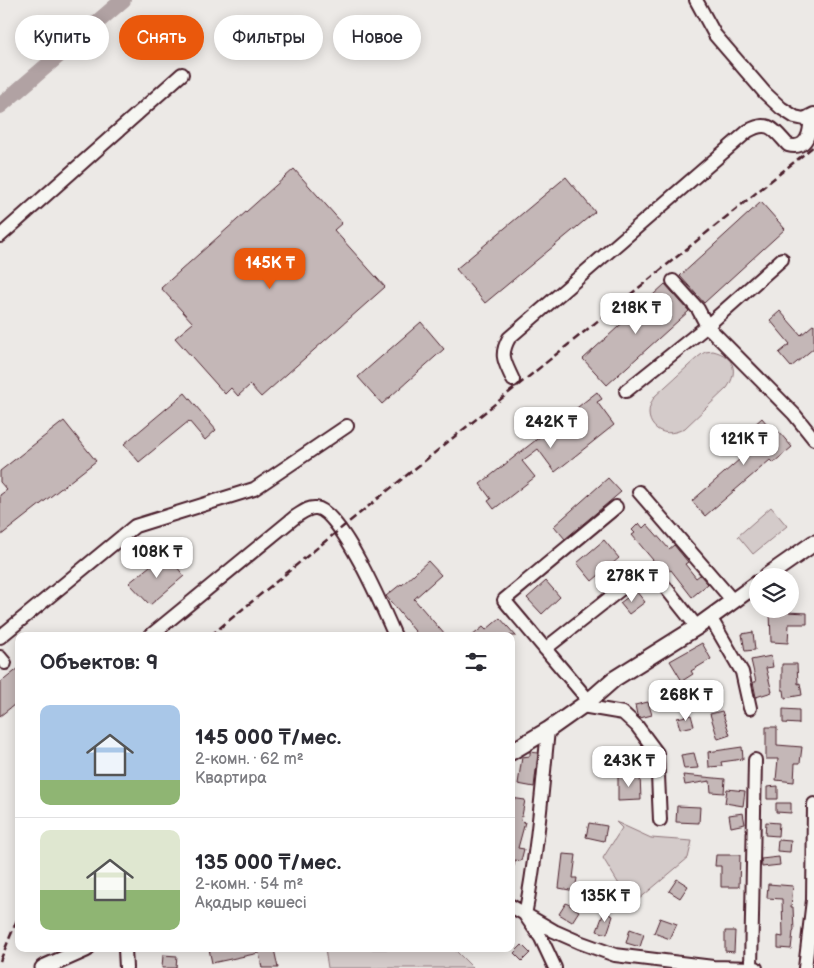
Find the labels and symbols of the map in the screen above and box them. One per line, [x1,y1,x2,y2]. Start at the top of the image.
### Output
pin: 145K ₸ [229,248,311,290]
pin: 218K ₸ [595,292,677,335]
pin: 242K ₸ [510,406,592,449]
pin: 121K ₸ [703,424,785,466]
pin: 108K ₸ [116,536,198,579]
pin: 278K ₸ [591,560,673,603]
pin: 268K ₸ [645,680,727,722]
pin: 243K ₸ [588,746,670,788]
pin: 135K ₸ [564,880,646,923]

